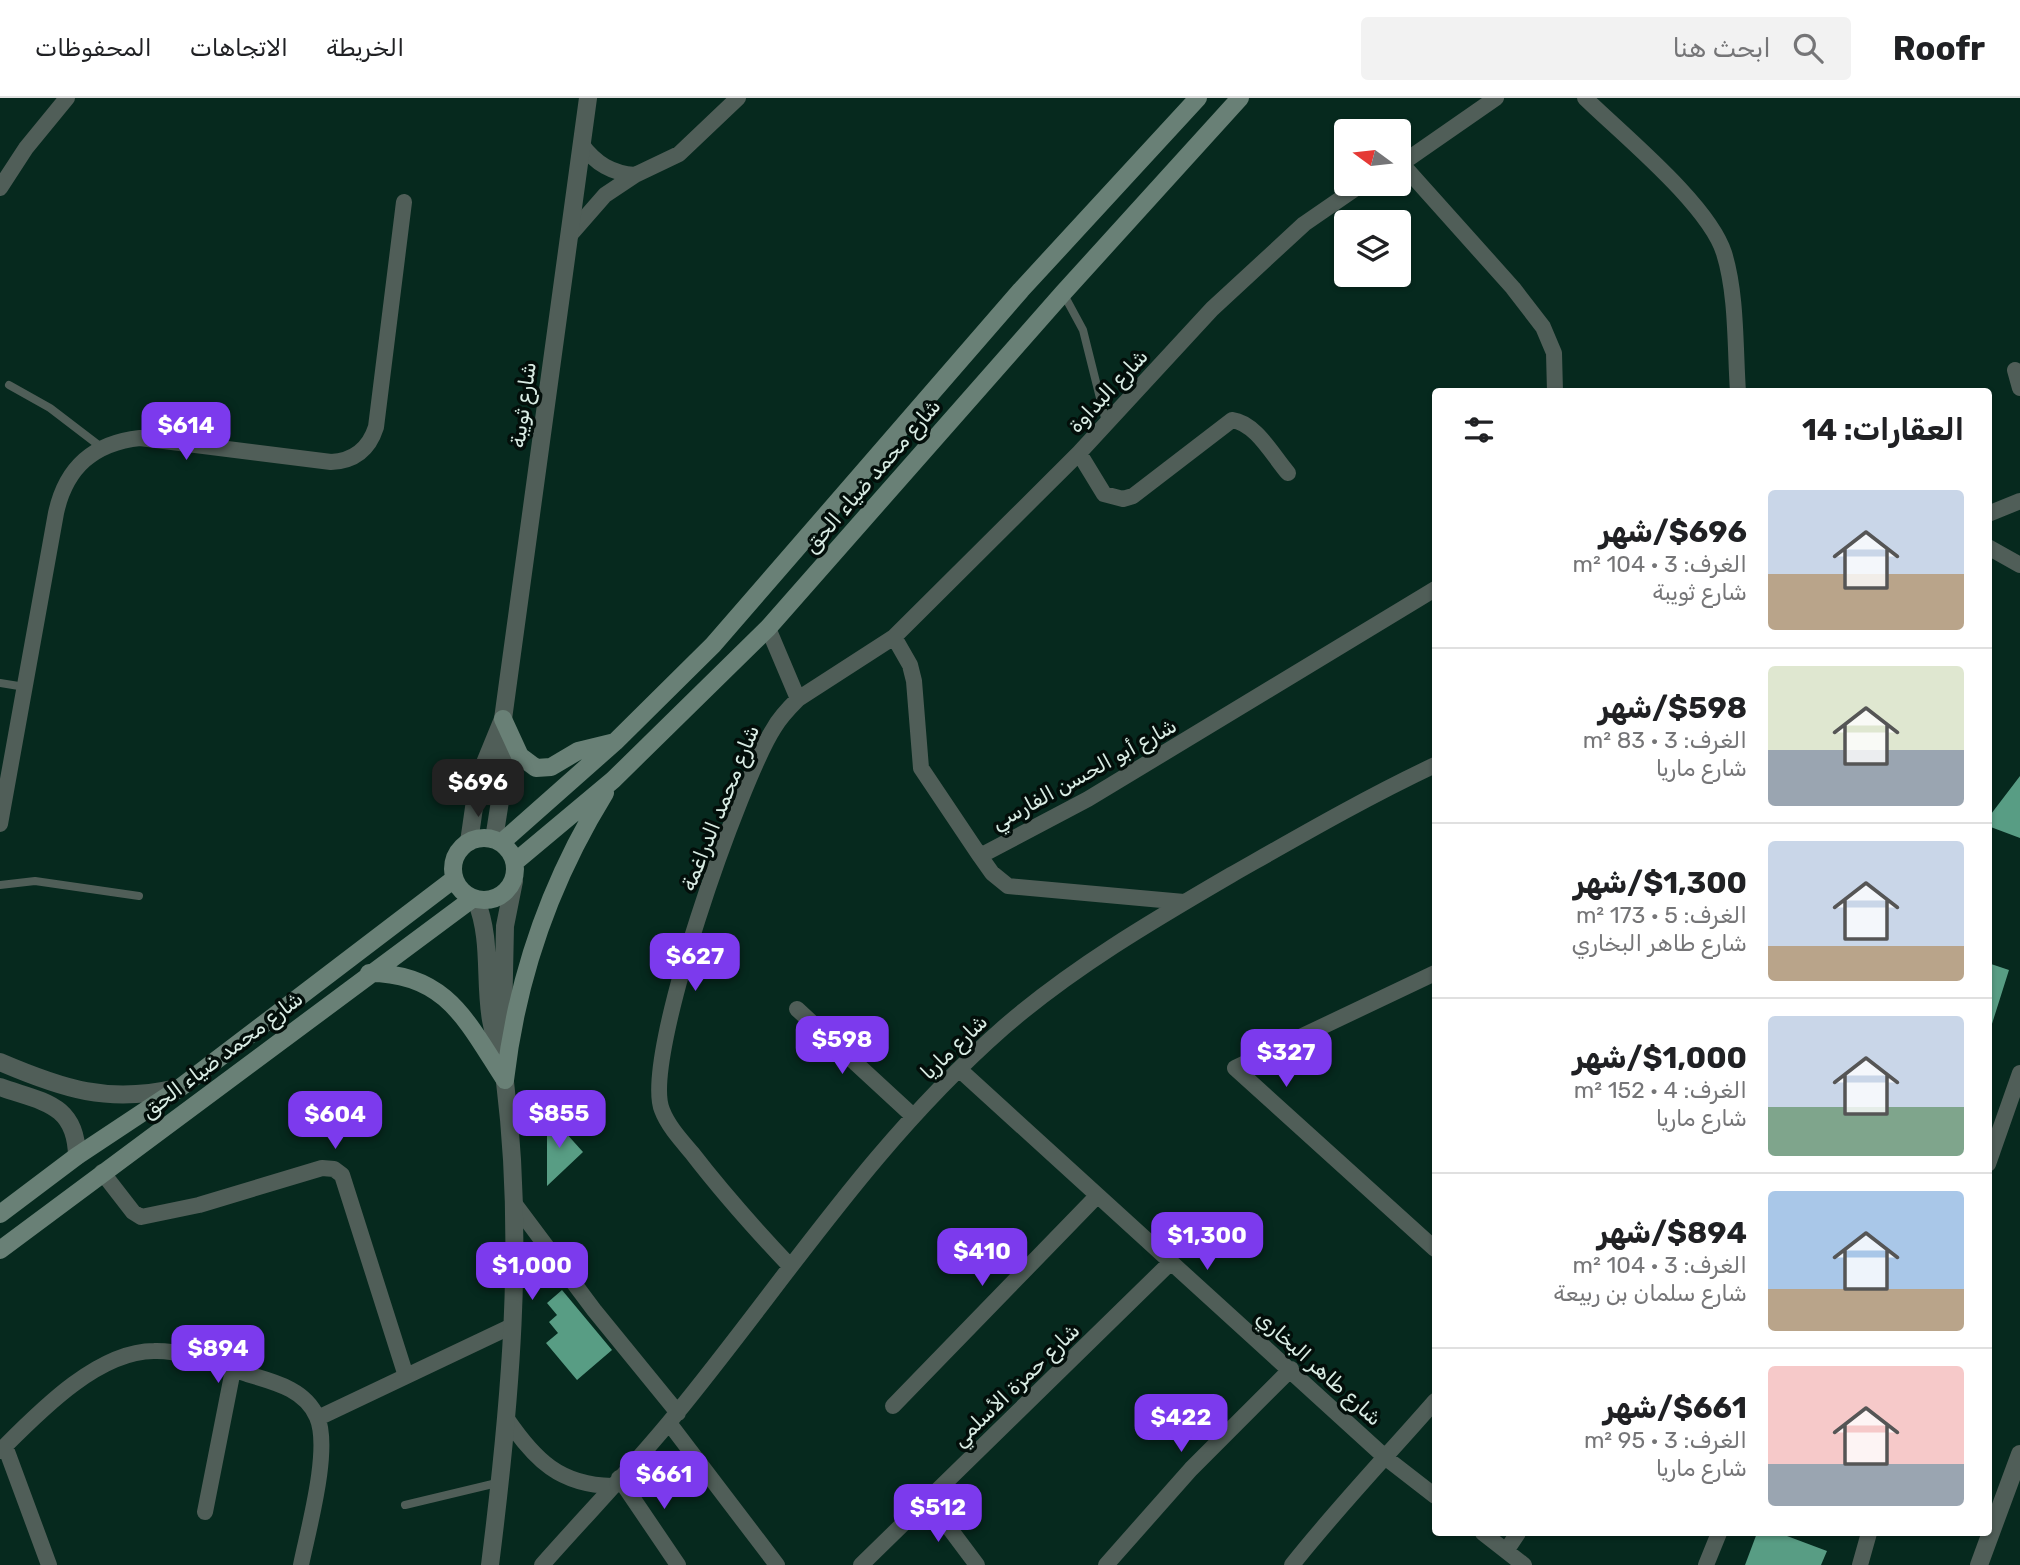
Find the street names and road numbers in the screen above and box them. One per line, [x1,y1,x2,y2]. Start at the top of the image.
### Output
street label: شارع البداوة [1063,344,1154,439]
street label: شارع ثويبة [504,360,543,450]
street label: شارع محمد ضياء الحق [798,393,947,559]
street label: شارع أبو الحسن الفارسي [987,712,1183,838]
street label: شارع محمد الدراغمة [675,721,766,895]
street label: شارع محمد ضياء الحق [136,986,309,1125]
street label: شارع ماريا [915,1009,994,1086]
street label: شارع طاهر البخاري [1250,1305,1387,1432]
street label: شارع حمزة الأسلمي [947,1318,1087,1455]

